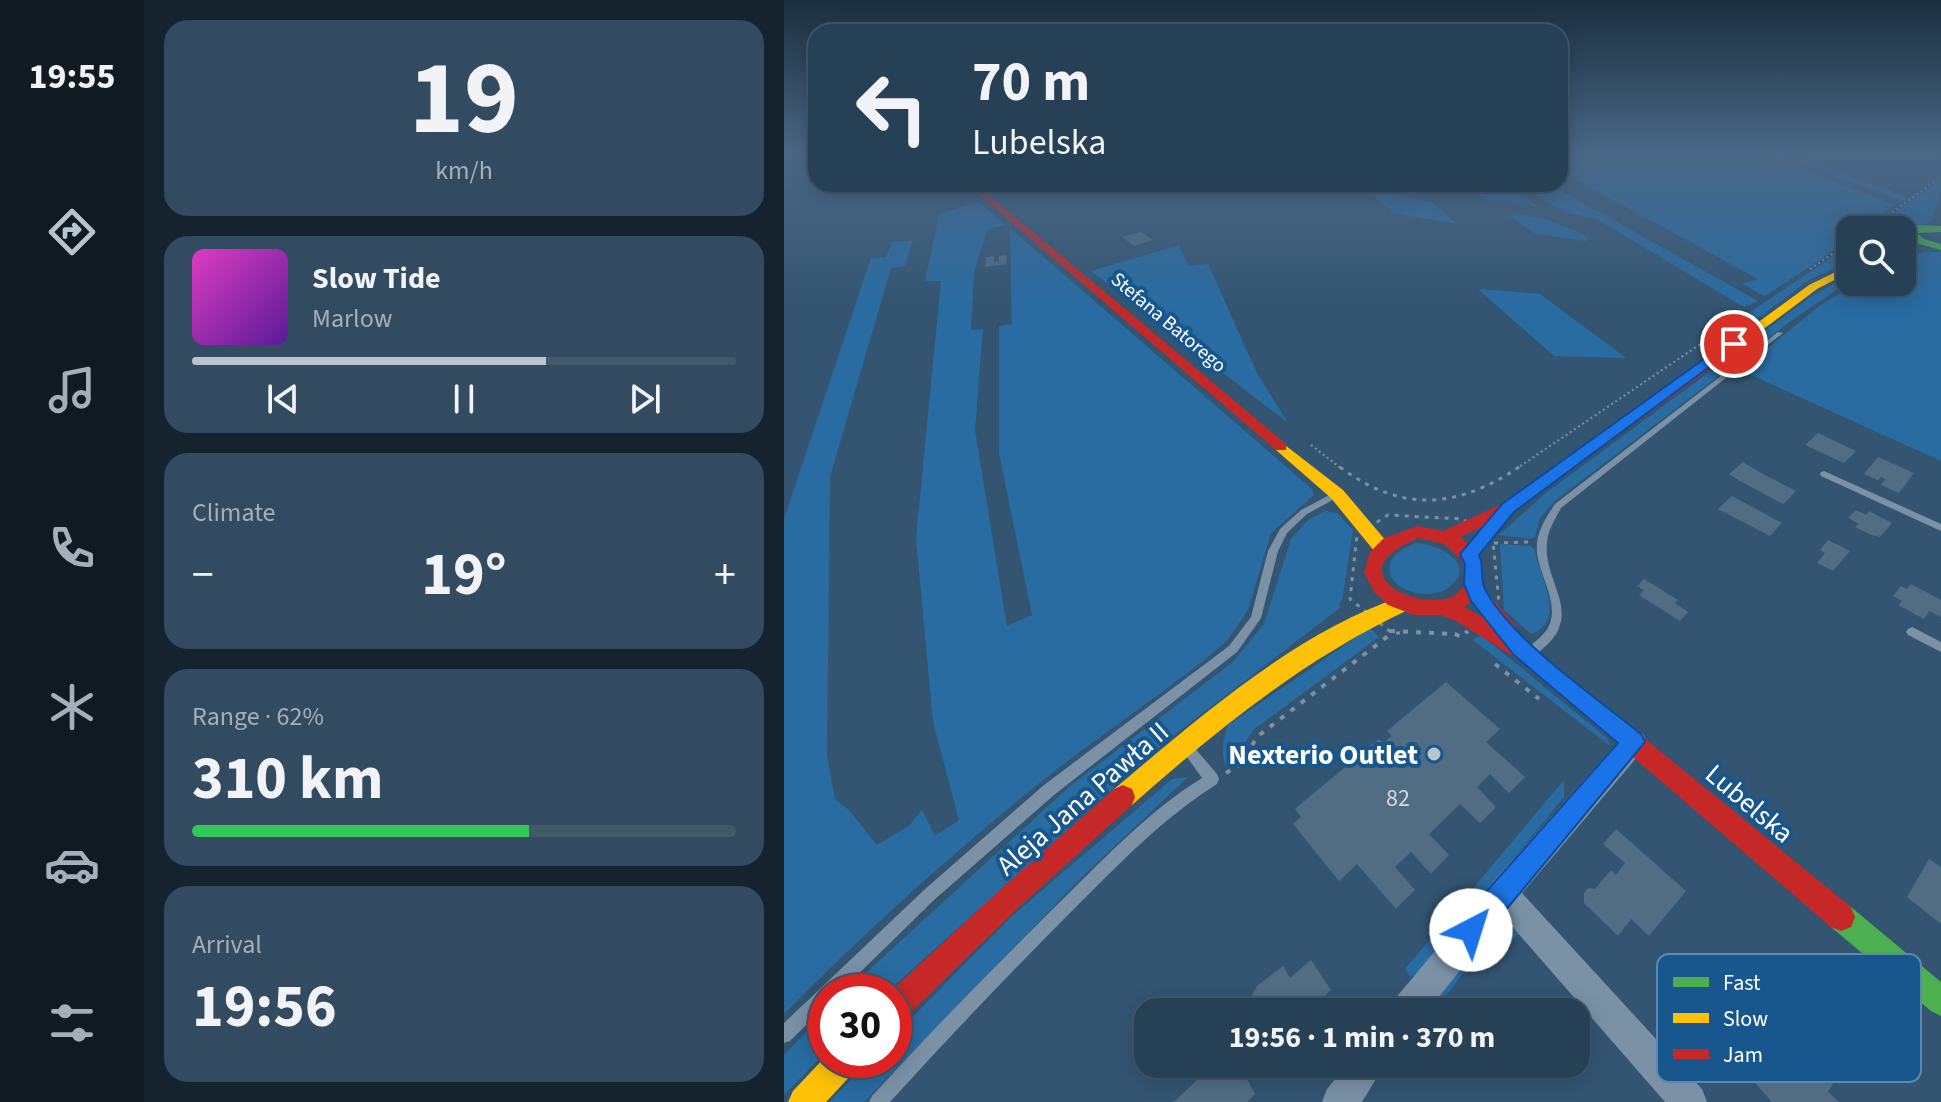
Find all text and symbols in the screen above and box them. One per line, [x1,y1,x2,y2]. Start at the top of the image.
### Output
text: 19 [409,26,519,174]
text: 70 m [972,43,1090,122]
text: 19:55 [29,51,115,102]
icon: left [840,56,944,160]
text: Lubelska [972,117,1106,168]
text: km/h [435,152,493,189]
icon: directions [44,204,100,260]
map controls [1836,216,1916,296]
button: search [1836,216,1916,296]
text: Slow Tide [312,257,441,300]
street label: Stefana Batorego [1105,266,1232,379]
text: Marlow [312,300,392,337]
pin [1700,310,1768,378]
icon: arrive [1712,322,1756,366]
icon: music [44,362,100,418]
icon: previous [261,377,305,421]
icon: pause [442,377,486,421]
icon: next [623,377,667,421]
text: Climate [192,494,276,531]
icon: phone [44,520,100,576]
text: 19° [421,533,507,618]
text: − [192,544,214,607]
text: + [714,544,736,607]
icon: climate [44,679,100,735]
text: Range · 62% [192,698,324,735]
street label: Aleja Jana Pawła II [988,712,1178,885]
place label: Nexterio Outlet [1228,735,1418,775]
text: 310 km [192,737,383,822]
marker: Nexterio Outlet [1425,745,1443,763]
street label: Lubelska [1696,755,1802,853]
house number: 82 [1386,781,1410,816]
icon: car [44,837,100,893]
position arrow [1429,888,1513,972]
text: Arrival [192,926,262,963]
legend [1657,954,1921,1082]
text: 19:56 [192,965,337,1050]
text: Fast [1723,967,1761,999]
speed limit sign: 30 [808,974,912,1078]
icon: filters [44,995,100,1051]
text: Slow [1723,1003,1768,1035]
text: 19:56 · 1 min · 370 m [1229,1016,1495,1059]
text: Jam [1723,1039,1763,1071]

